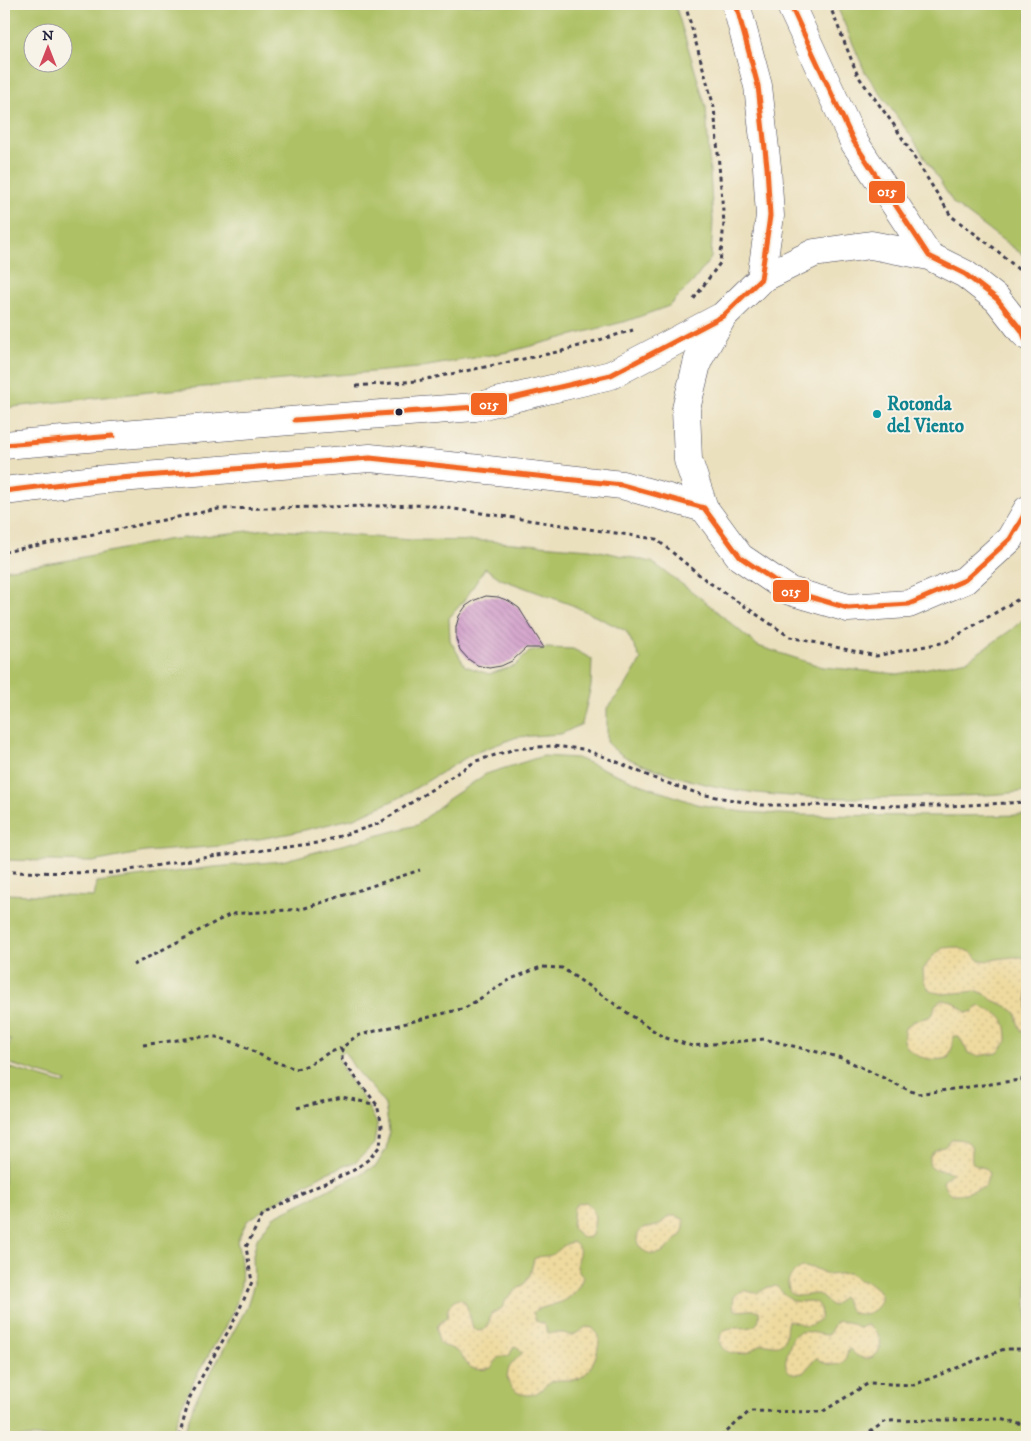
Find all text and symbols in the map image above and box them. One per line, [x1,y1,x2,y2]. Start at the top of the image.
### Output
north arrow [22,22,72,72]
text: N [42,27,54,45]
line badge: 015 [868,180,906,204]
text: 015 [877,183,897,201]
line badge: 015 [470,392,508,416]
place label: Rotonda del Viento [887,393,964,438]
text: 015 [479,396,499,414]
unlabelled marker [394,407,404,417]
marker: Rotonda del Viento [871,408,883,420]
line badge: 015 [772,579,810,603]
text: 015 [781,583,801,601]

